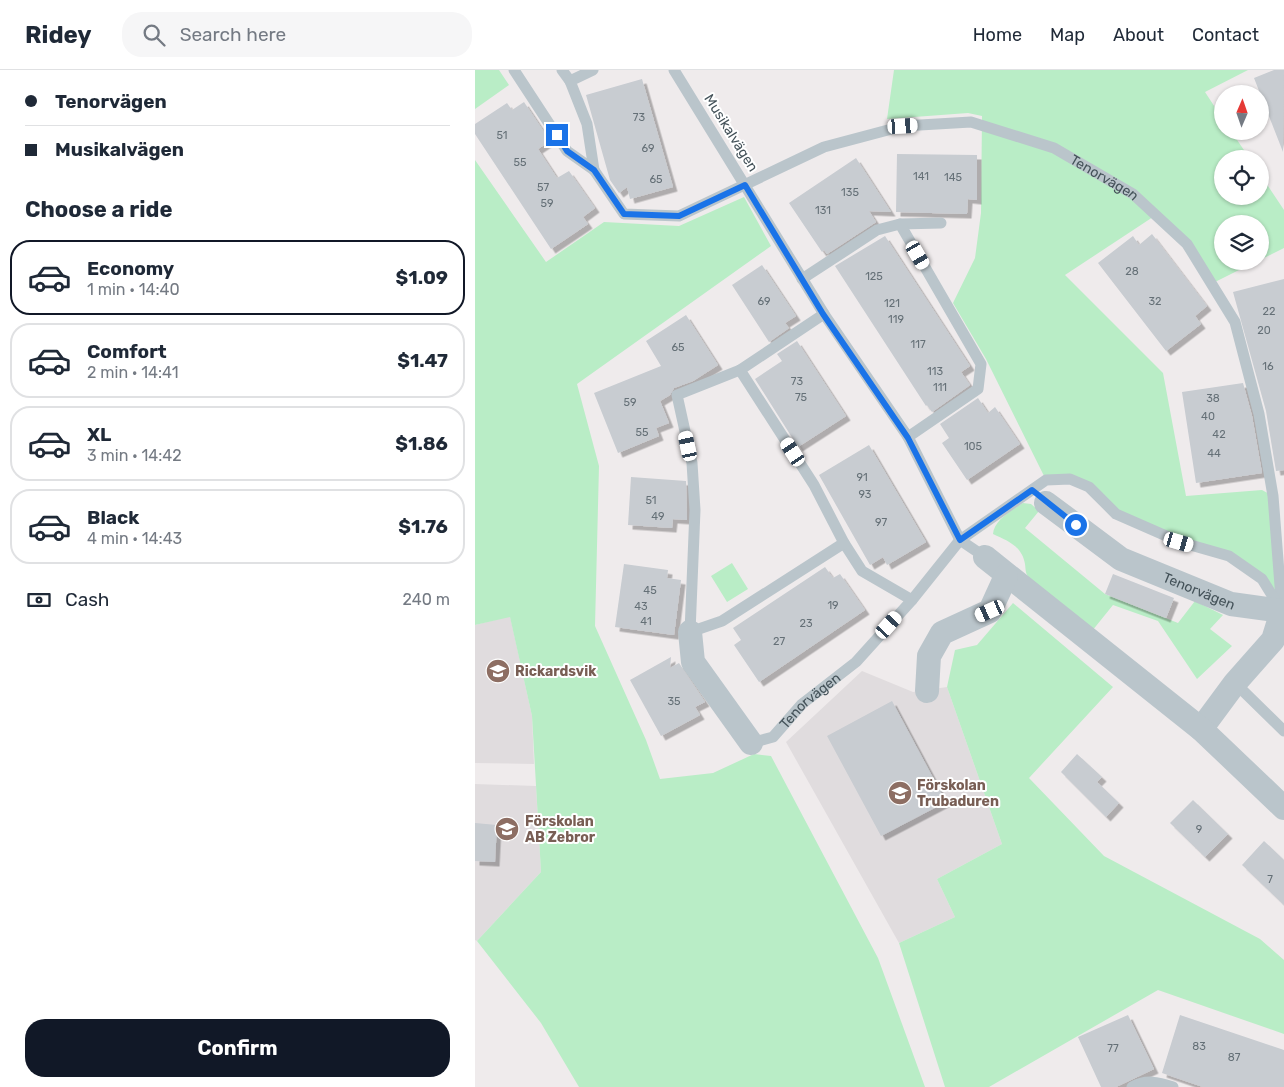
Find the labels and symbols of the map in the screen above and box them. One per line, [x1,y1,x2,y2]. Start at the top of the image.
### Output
north arrow [1214,85,1269,140]
street label: Musikalvägen [700,91,762,175]
house number: 73 [633,111,646,124]
car [887,118,918,134]
route end [546,124,568,146]
house number: 51 [496,129,508,142]
house number: 69 [641,142,655,155]
street label: Tenorvägen [1067,151,1143,204]
house number: 55 [513,156,527,169]
house number: 141 [913,170,929,183]
house number: 145 [944,171,962,184]
house number: 65 [649,173,663,186]
house number: 57 [537,181,549,194]
house number: 135 [841,186,859,199]
house number: 59 [540,197,554,210]
house number: 131 [815,204,831,217]
car [904,238,931,272]
house number: 28 [1125,265,1139,278]
house number: 125 [865,270,883,283]
house number: 69 [757,295,771,308]
house number: 32 [1148,295,1162,308]
house number: 121 [884,297,900,310]
house number: 22 [1263,305,1275,318]
house number: 119 [888,313,904,326]
house number: 20 [1257,324,1271,337]
house number: 117 [910,338,926,351]
house number: 65 [671,341,685,354]
house number: 16 [1262,360,1274,373]
house number: 113 [927,365,943,378]
house number: 73 [791,375,804,388]
house number: 111 [933,381,947,394]
house number: 75 [795,391,808,404]
house number: 38 [1206,392,1220,405]
house number: 59 [623,396,637,409]
house number: 40 [1201,410,1215,423]
house number: 55 [635,426,649,439]
house number: 42 [1212,428,1226,441]
car [677,430,698,462]
car [778,435,807,469]
house number: 105 [964,440,983,453]
house number: 44 [1207,447,1221,460]
house number: 91 [856,471,868,484]
house number: 93 [859,488,872,501]
house number: 51 [645,494,657,507]
house number: 49 [651,510,665,523]
route start [1065,514,1087,536]
house number: 97 [875,516,887,529]
car [1162,531,1195,553]
street label: Tenorvägen [1161,569,1238,613]
house number: 45 [643,584,657,597]
car [973,598,1006,624]
house number: 19 [827,599,839,612]
house number: 43 [634,600,648,613]
car [873,609,904,641]
house number: 41 [640,615,652,628]
house number: 23 [799,617,813,630]
house number: 27 [773,635,785,648]
school or university icon: Rickardsvik [485,658,511,684]
place label: Rickardsvik [515,663,597,680]
street label: Tenorvägen [776,669,844,732]
house number: 35 [667,695,681,708]
place label: Förskolan Trubaduren [917,777,999,810]
school or university icon: Förskolan Trubaduren [887,780,913,806]
place label: Förskolan AB Zebror [525,813,596,846]
school or university icon: Förskolan AB Zebror [494,816,520,842]
house number: 9 [1196,823,1202,836]
house number: 7 [1267,873,1273,886]
house number: 83 [1192,1040,1206,1053]
house number: 77 [1107,1042,1119,1055]
house number: 87 [1228,1051,1241,1064]

